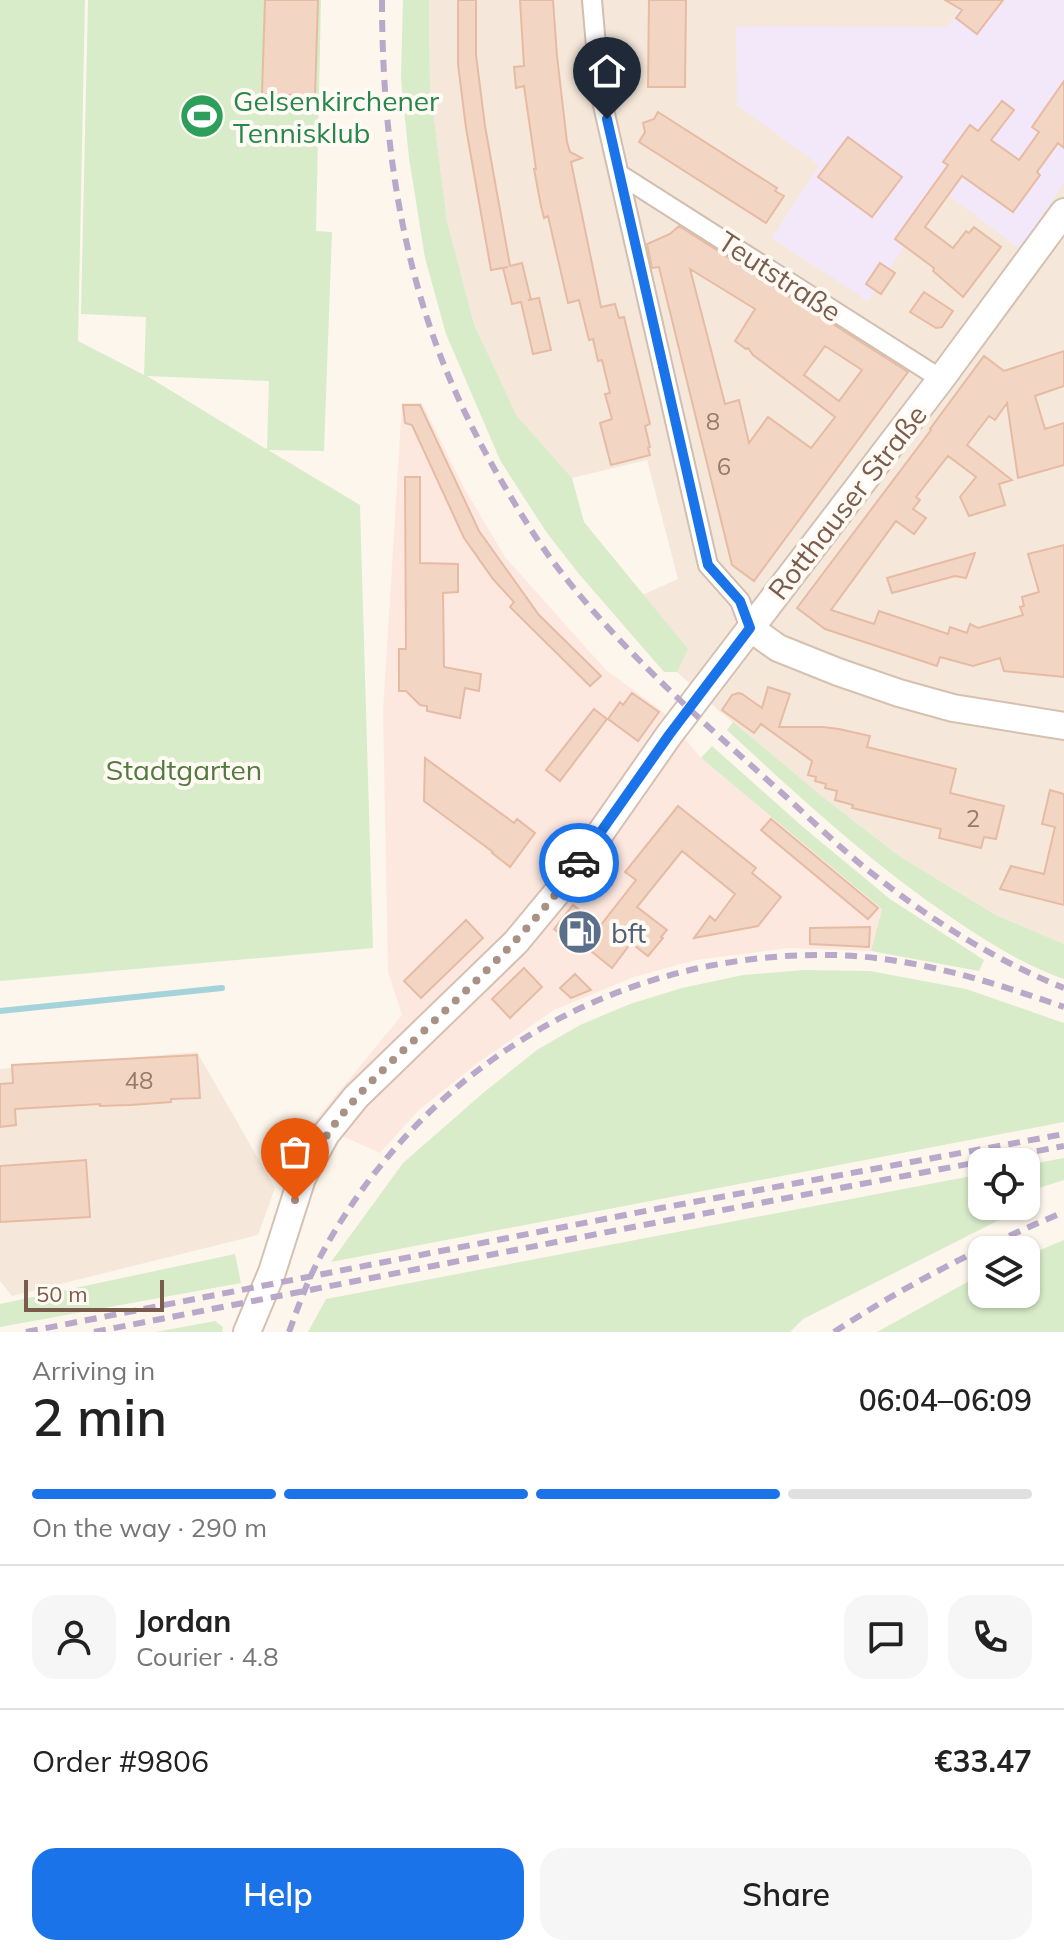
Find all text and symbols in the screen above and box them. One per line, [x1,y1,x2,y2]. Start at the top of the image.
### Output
pin [573,37,641,119]
icon: home [585,49,629,93]
place label: Gelsenkirchener Tennisklub [233,83,440,150]
sports icon: Gelsenkirchener Tennisklub [178,92,226,140]
street label: Teutstraße [712,223,848,329]
street label: Rotthauser Straße [760,398,934,606]
house number: 8 [706,406,720,436]
house number: 6 [717,451,731,481]
park label: Stadtgarten [106,752,262,787]
house number: 2 [966,803,980,833]
courier [539,823,619,903]
icon: car [557,841,601,885]
fuel station icon: bft [556,908,604,956]
place label: bft [611,915,646,950]
house number: 48 [125,1065,153,1095]
pin [261,1118,329,1200]
icon: bag [273,1130,317,1174]
map controls [968,1148,1040,1308]
button: locate [968,1148,1040,1220]
button: layers [968,1236,1040,1308]
scale bar [24,1276,164,1312]
text: 50 m [36,1280,87,1308]
text: Arriving in [32,1354,155,1387]
text: 06:04–06:09 [859,1381,1032,1419]
text: 2 min [32,1384,167,1449]
text: On the way · 290 m [32,1511,267,1544]
button: person [32,1595,116,1679]
button: chat [844,1595,928,1679]
button: phone [948,1595,1032,1679]
text: Jordan [136,1602,231,1640]
text: Courier · 4.8 [136,1640,279,1673]
text: Order #9806 [32,1742,209,1780]
text: €33.47 [935,1742,1032,1780]
button: Help [32,1848,524,1940]
button: Share [540,1848,1032,1940]

